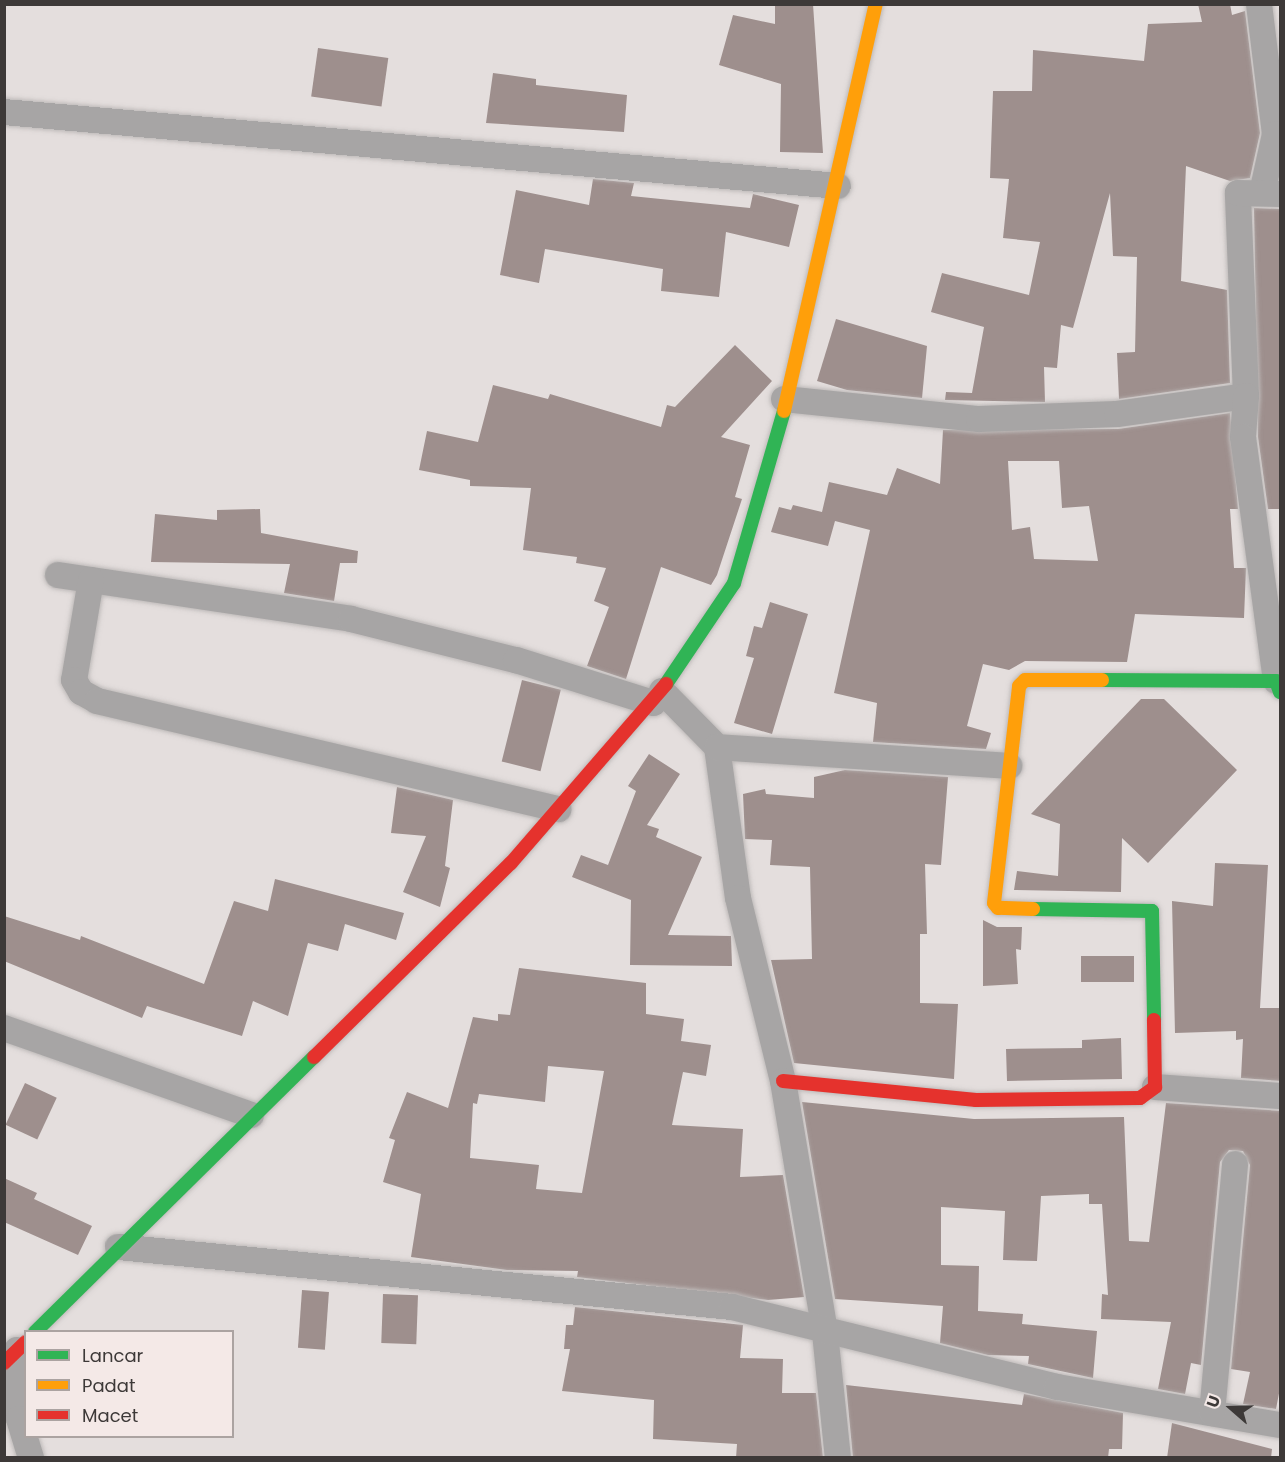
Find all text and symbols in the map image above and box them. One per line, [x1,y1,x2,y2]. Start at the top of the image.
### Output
legend [24,1330,234,1438]
text: Lancar [82,1343,143,1368]
text: Padat [82,1373,135,1398]
north arrow [1201,1378,1261,1438]
text: U [1201,1392,1226,1411]
text: Macet [82,1403,138,1428]

